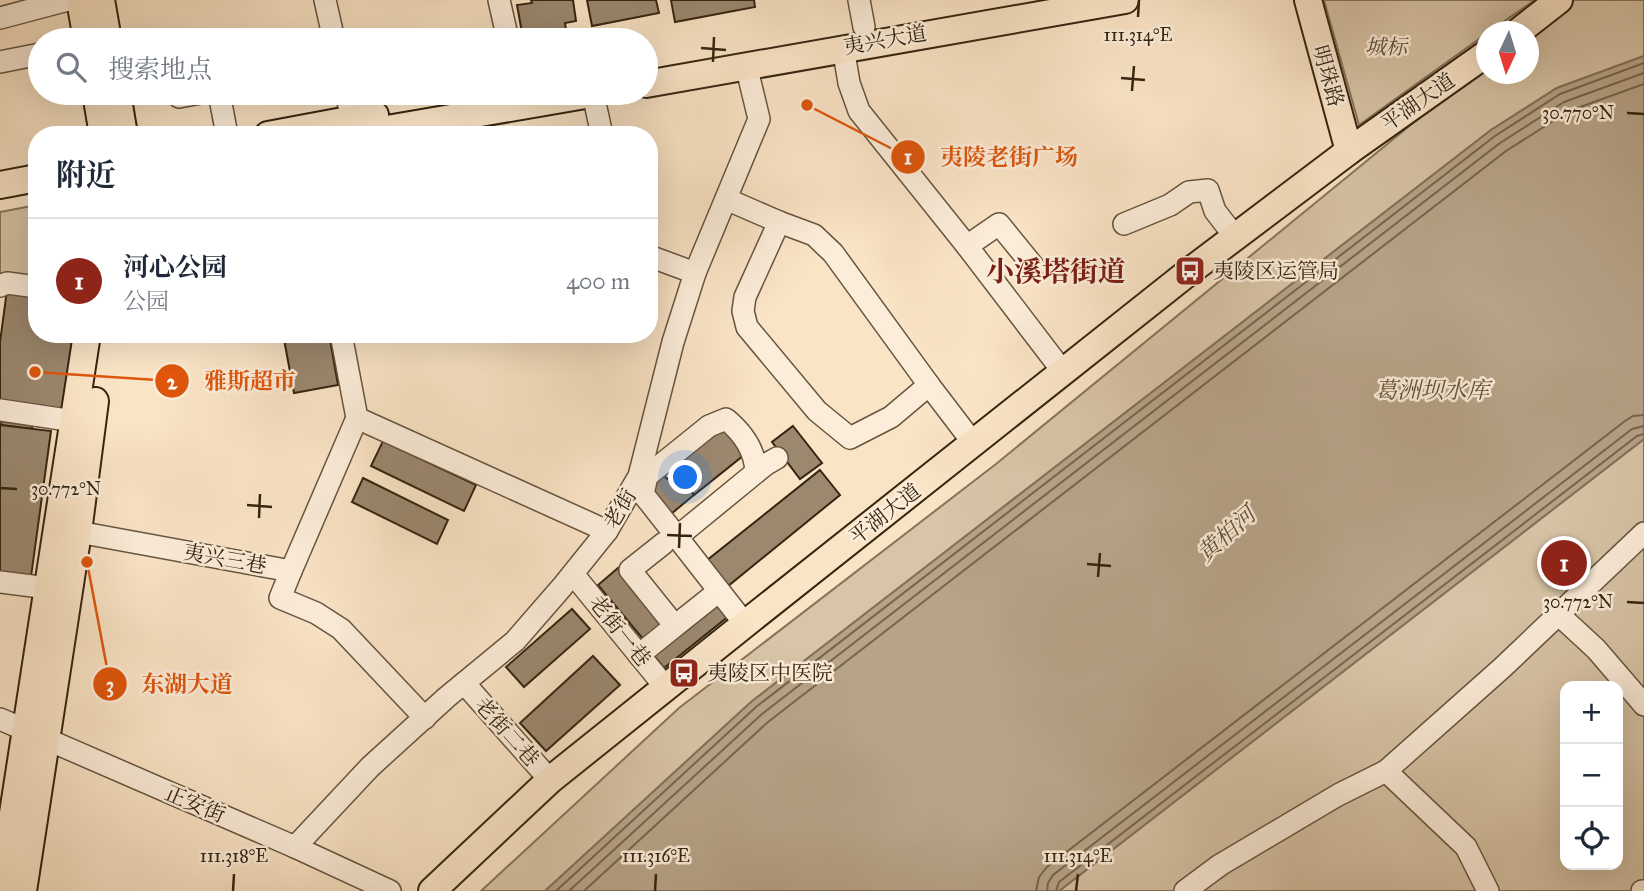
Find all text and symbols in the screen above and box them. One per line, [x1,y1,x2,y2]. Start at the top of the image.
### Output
street label: 夷兴大道 [841,20,929,60]
north arrow [1476,21,1539,84]
text: 111.314°E [1104,24,1173,46]
search box [28,28,658,105]
park label: 城标 [1365,34,1409,60]
street label: 明珠路 [1307,42,1349,110]
icon: search [52,48,90,86]
text: 搜索地点 [108,53,212,85]
street label: 平湖大道 [1376,67,1460,137]
text: 30.770°N [1542,102,1614,124]
callout: 夷陵老街广场 [891,135,1092,179]
text: 夷陵老街广场 [940,143,1078,171]
text: 1 [904,144,912,170]
text: 附近 [56,157,116,193]
text: 河心公园 [123,251,227,283]
district label: 小溪塔街道 [986,254,1126,289]
bus stop icon: 夷陵区运管局 [1173,254,1207,288]
place label: 夷陵区运管局 [1213,258,1339,284]
text: 1 [74,267,84,295]
text: 400 m [566,267,630,295]
text: 公园 [123,287,169,315]
callout: 雅斯超市 [155,359,310,403]
text: 雅斯超市 [204,367,296,395]
text: 2 [167,369,178,395]
water label: 葛洲坝水库 [1375,376,1494,404]
your location [668,460,702,494]
text: 30.772°N [31,478,101,500]
street label: 平湖大道 [844,478,926,550]
street label: 老街 [598,484,642,534]
water label: 黄柏河 [1191,498,1264,567]
pin: 1 [1541,537,1587,589]
street label: 夷兴三巷 [181,539,269,579]
street label: 老街一巷 [583,590,657,672]
text: 30.772°N [1543,591,1613,613]
bus stop icon: 夷陵区中医院 [667,656,701,690]
place label: 夷陵区中医院 [707,660,833,686]
callout: 东湖大道 [92,662,247,706]
text: 东湖大道 [141,670,233,698]
text: 3 [106,672,114,698]
map controls [1560,681,1623,870]
button: + [1560,681,1623,744]
street label: 老街二巷 [469,692,545,772]
button: − [1560,744,1623,807]
street label: 正安街 [161,780,229,828]
button: locate [1560,807,1623,870]
text: 111.318°E [200,845,268,867]
text: 111.316°E [622,845,690,867]
text: 111.314°E [1044,845,1113,867]

